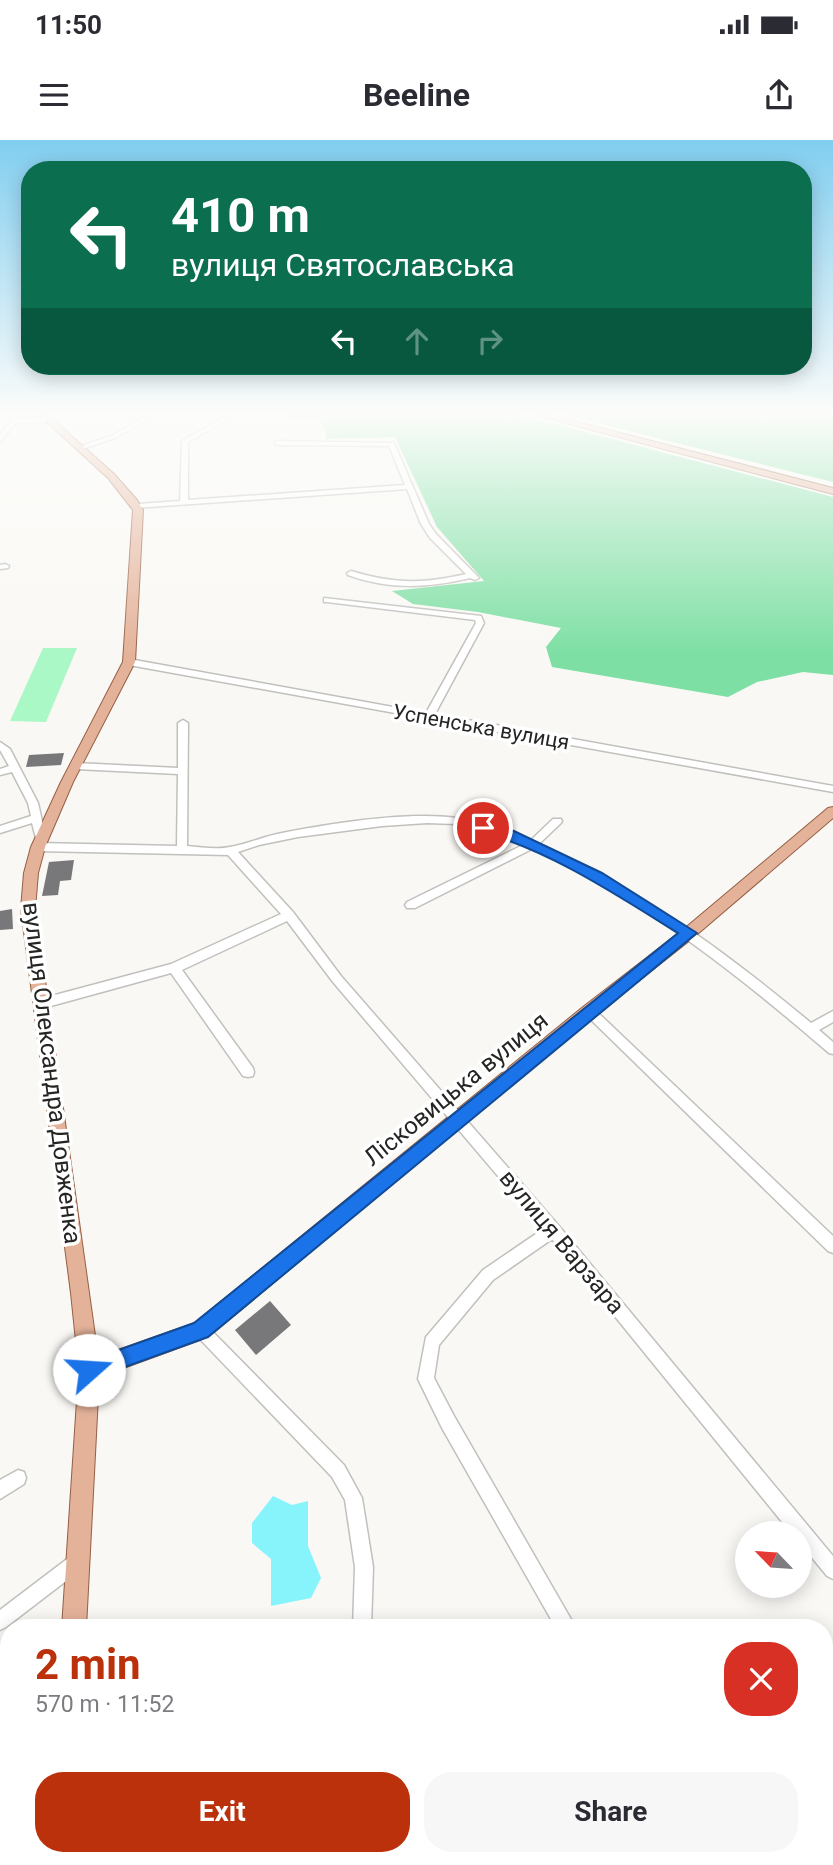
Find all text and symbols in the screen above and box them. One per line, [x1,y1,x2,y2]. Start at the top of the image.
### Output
text: 11:50 [35,10,102,40]
icon: menu [35,76,73,114]
text: Beeline [363,76,470,114]
icon: share [760,76,798,114]
text: 410 m [171,187,310,244]
icon: left [56,189,147,280]
text: вулиця Святославська [171,246,515,284]
icon: left [325,322,363,360]
icon: ahead [398,322,436,360]
icon: right [471,322,509,360]
street label: Успенська вулиця [391,700,571,754]
pin [453,798,513,858]
icon: arrive [464,809,502,847]
street label: вулиця Олександра Довженка [17,900,87,1246]
street label: Лісковицька вулиця [358,1006,554,1172]
street label: вулиця Варзара [494,1164,630,1320]
position arrow [52,1333,126,1407]
north arrow [735,1521,812,1598]
map controls [735,1521,812,1598]
text: 2 min [35,1640,141,1689]
button: close [724,1642,798,1716]
text: 570 m · 11:52 [35,1691,174,1718]
button: Exit [35,1772,410,1852]
button: Share [424,1772,798,1852]

